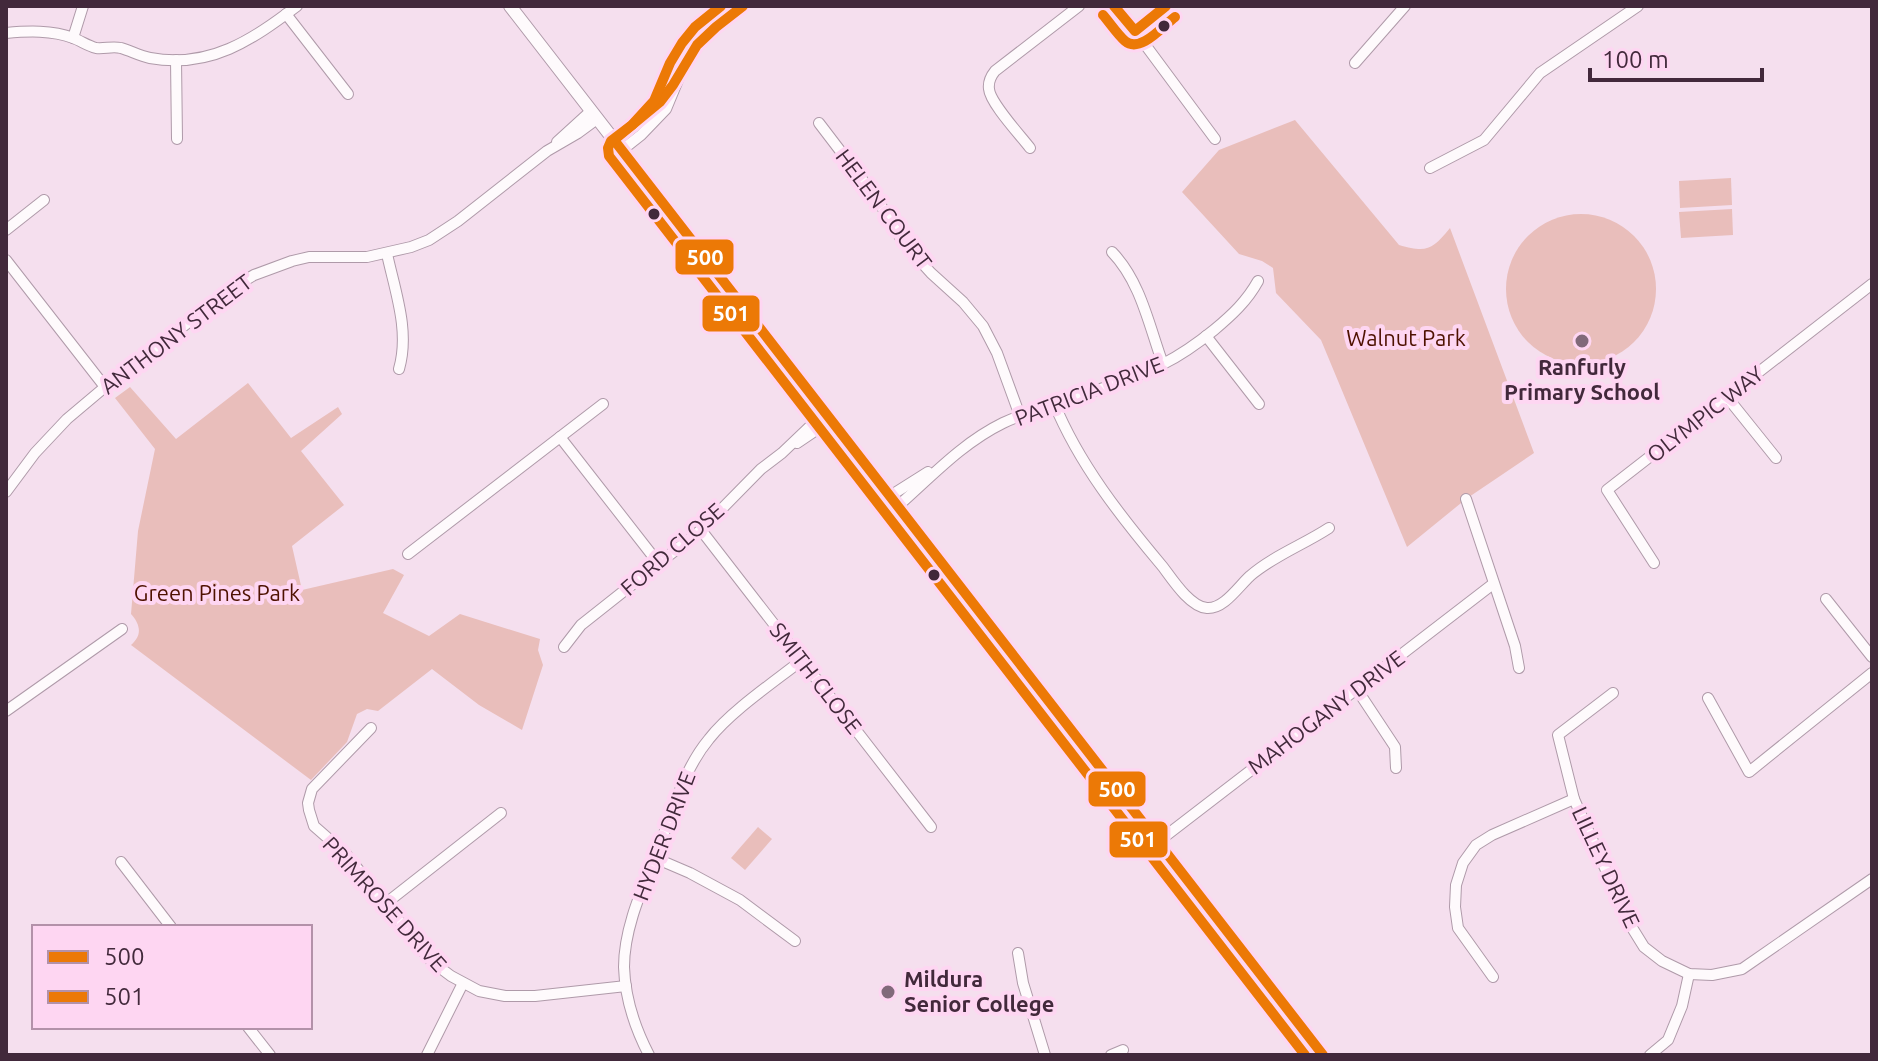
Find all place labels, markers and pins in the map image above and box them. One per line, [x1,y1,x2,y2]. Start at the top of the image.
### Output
unlabelled marker [1156,18,1172,34]
unlabelled marker [646,206,662,222]
marker: Ranfurly Primary School [1573,332,1591,350]
place label: Ranfurly Primary School [1504,354,1660,404]
unlabelled marker [926,567,942,583]
place label: Mildura Senior College [904,966,1054,1016]
marker: Mildura Senior College [879,983,897,1001]

